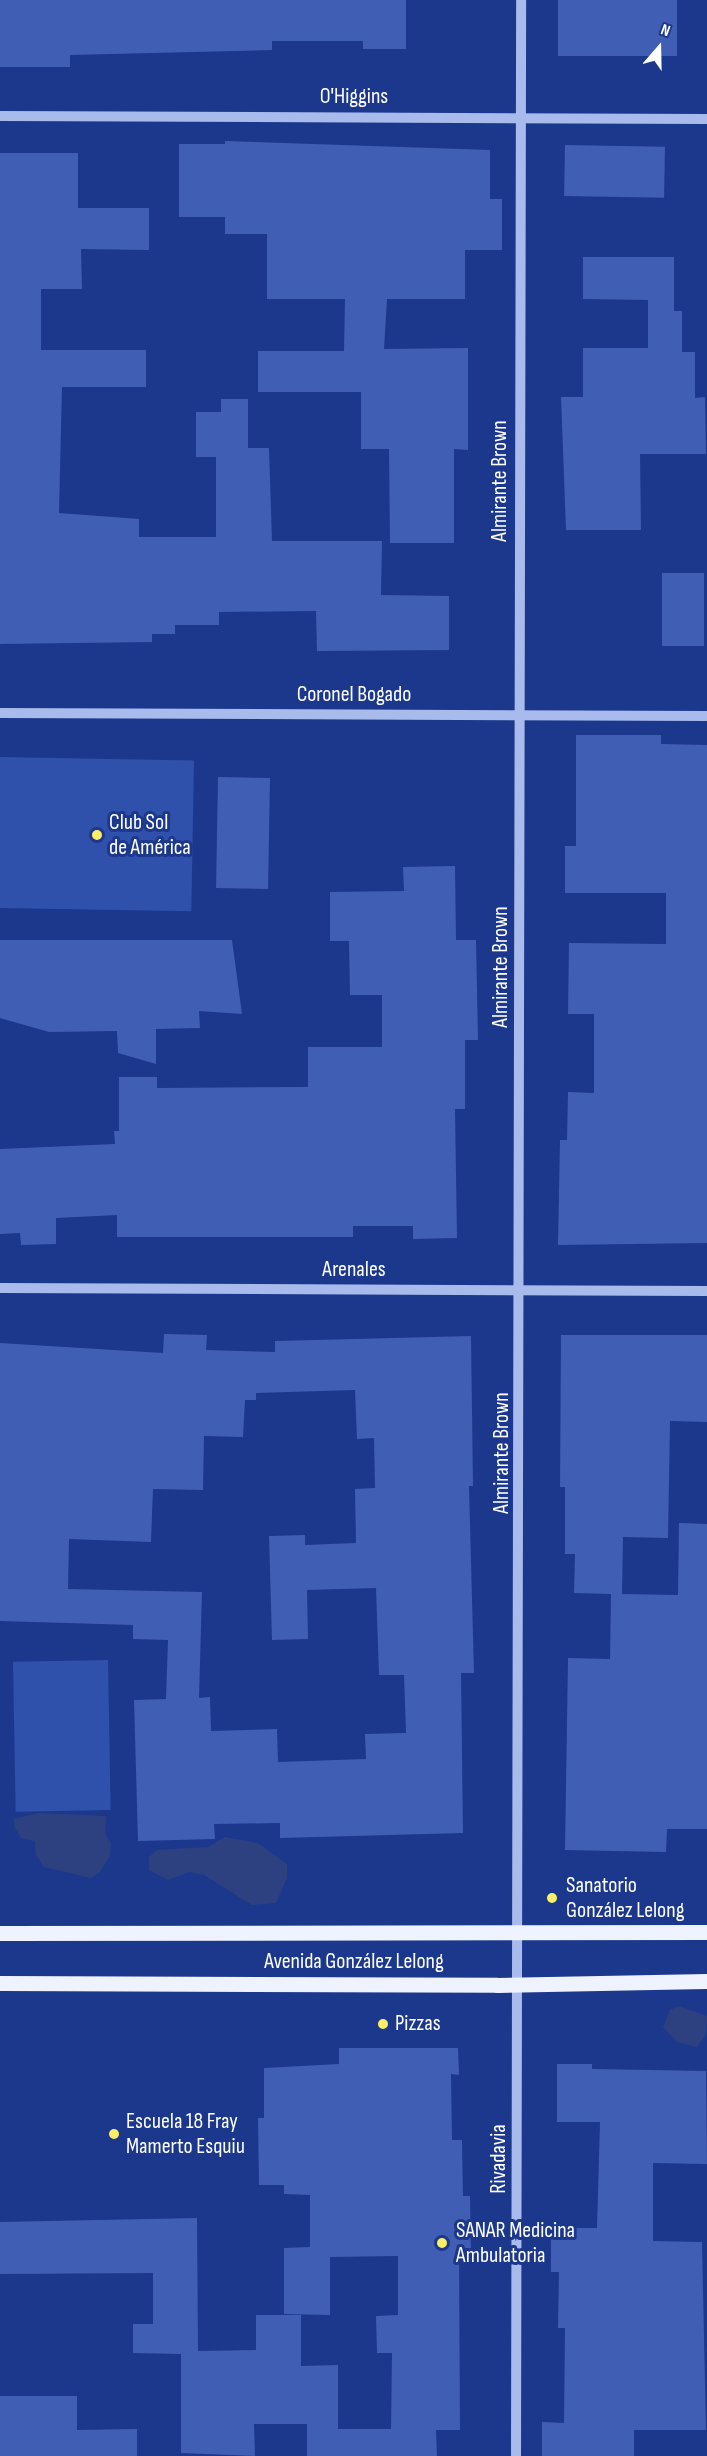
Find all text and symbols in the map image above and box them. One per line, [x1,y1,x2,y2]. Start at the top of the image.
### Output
north arrow [629,18,689,78]
text: N [658,20,673,41]
street label: O'Higgins [320,84,388,110]
street label: Almirante Brown [487,420,513,542]
street label: Coronel Bogado [297,682,411,708]
place label: Club Sol de América [109,809,191,860]
marker: Club Sol de América [90,828,104,842]
street label: Almirante Brown [488,906,514,1028]
street label: Arenales [322,1257,386,1283]
street label: Almirante Brown [489,1392,515,1514]
place label: Sanatorio González Lelong [566,1872,684,1924]
marker: Sanatorio González Lelong [543,1889,561,1907]
street label: Avenida González Lelong [264,1949,444,1975]
place label: Pizzas [395,2011,441,2037]
marker: Pizzas [376,2017,390,2031]
place label: Escuela 18 Fray Mamerto Esquiu [126,2108,245,2160]
street label: Rivadavia [486,2124,512,2194]
marker: Escuela 18 Fray Mamerto Esquiu [107,2127,121,2141]
place label: SANAR Medicina Ambulatoria [456,2217,575,2268]
marker: SANAR Medicina Ambulatoria [433,2234,451,2252]

